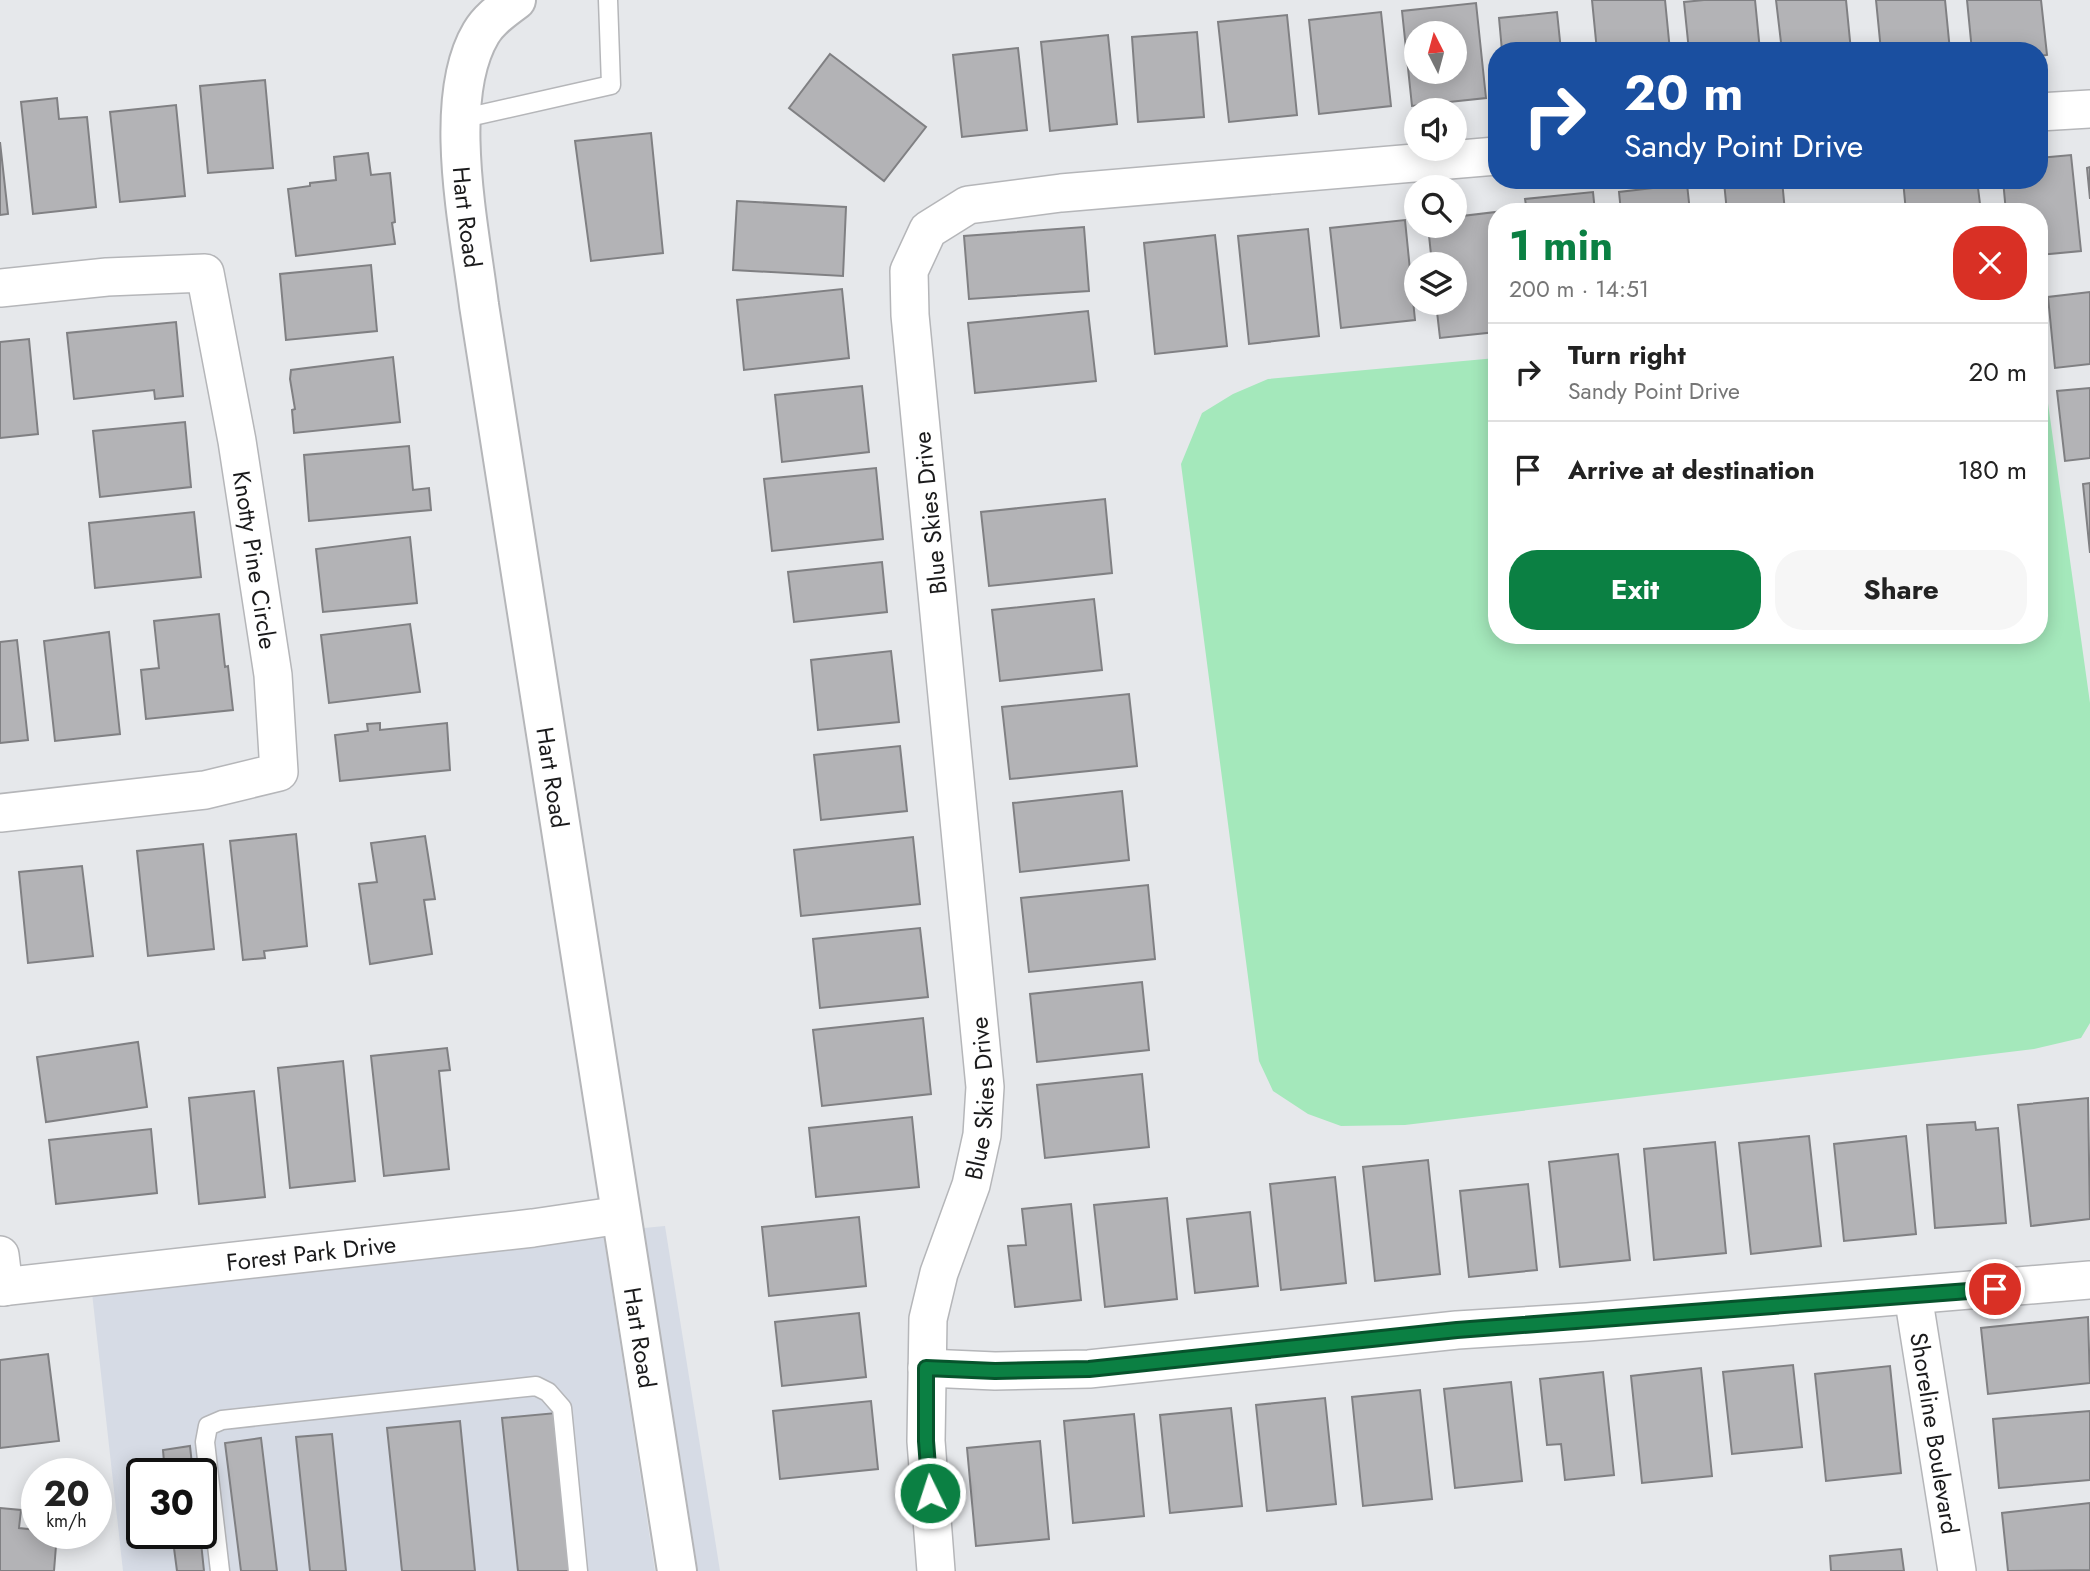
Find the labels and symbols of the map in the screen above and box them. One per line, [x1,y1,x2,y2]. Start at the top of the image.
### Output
north arrow [1404,21,1466,84]
street label: Hart Road [444,165,491,270]
street label: Blue Skies Drive [904,430,956,596]
street label: Knotty Pine Circle [224,468,286,652]
street label: Hart Road [528,724,578,830]
street label: Blue Skies Drive [955,1015,1002,1183]
street label: Forest Park Drive [224,1226,398,1279]
pin [1965,1259,2025,1319]
street label: Hart Road [615,1285,666,1391]
street label: Shoreline Boulevard [1902,1330,1968,1537]
position arrow [893,1456,967,1530]
speed limit sign: 30 [126,1458,217,1549]

